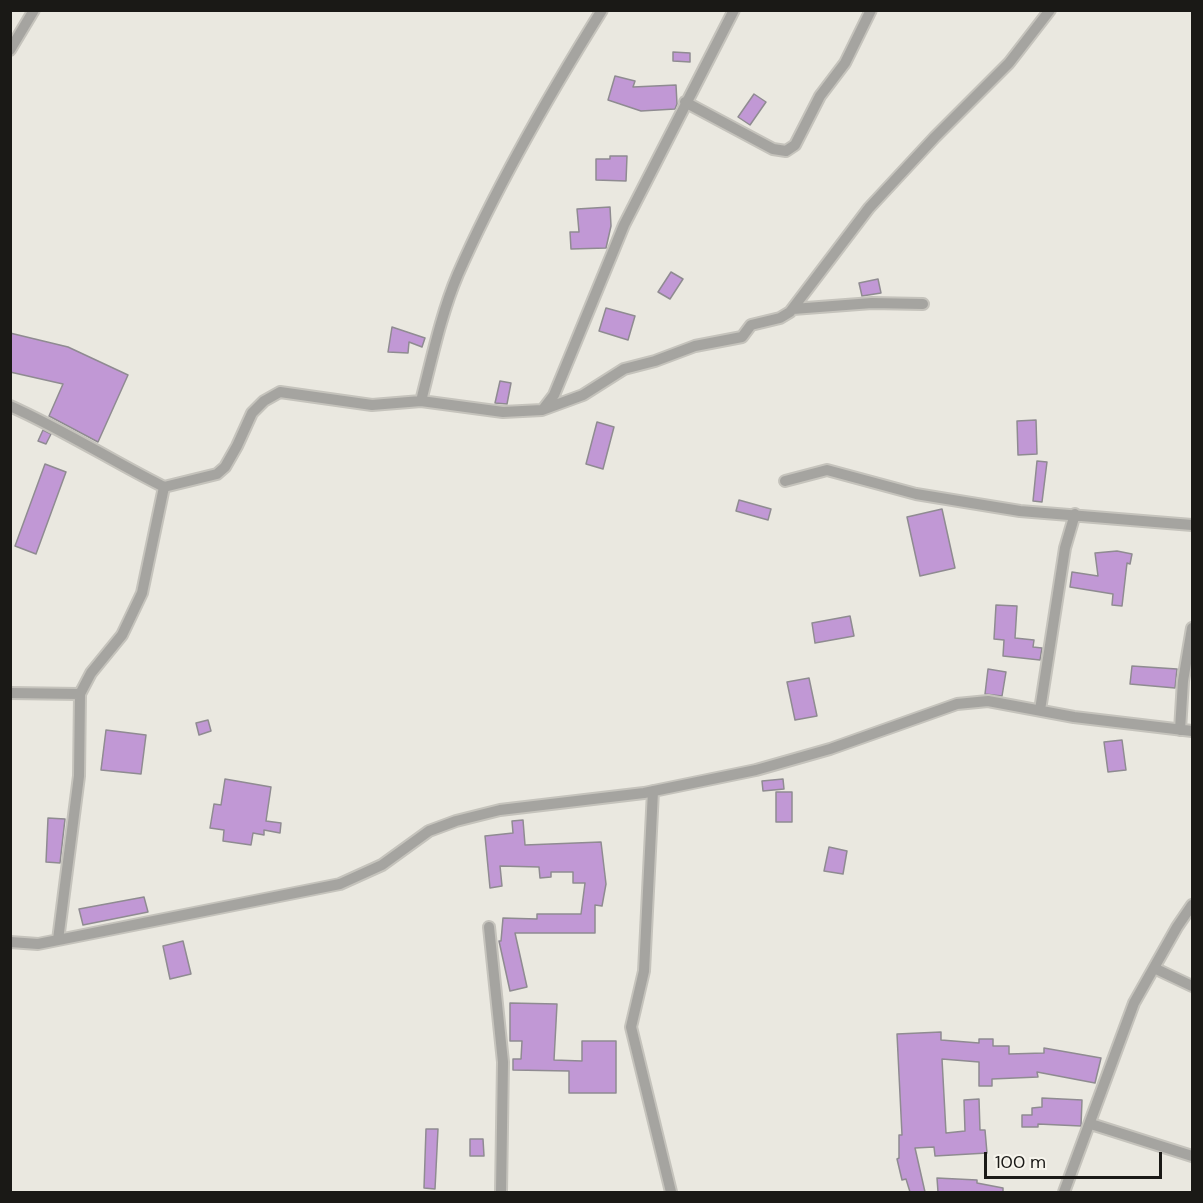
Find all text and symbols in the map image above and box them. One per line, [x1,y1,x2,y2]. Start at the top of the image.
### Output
scale bar [987,1140,1166,1178]
text: 100 m [995,1150,1046,1174]

